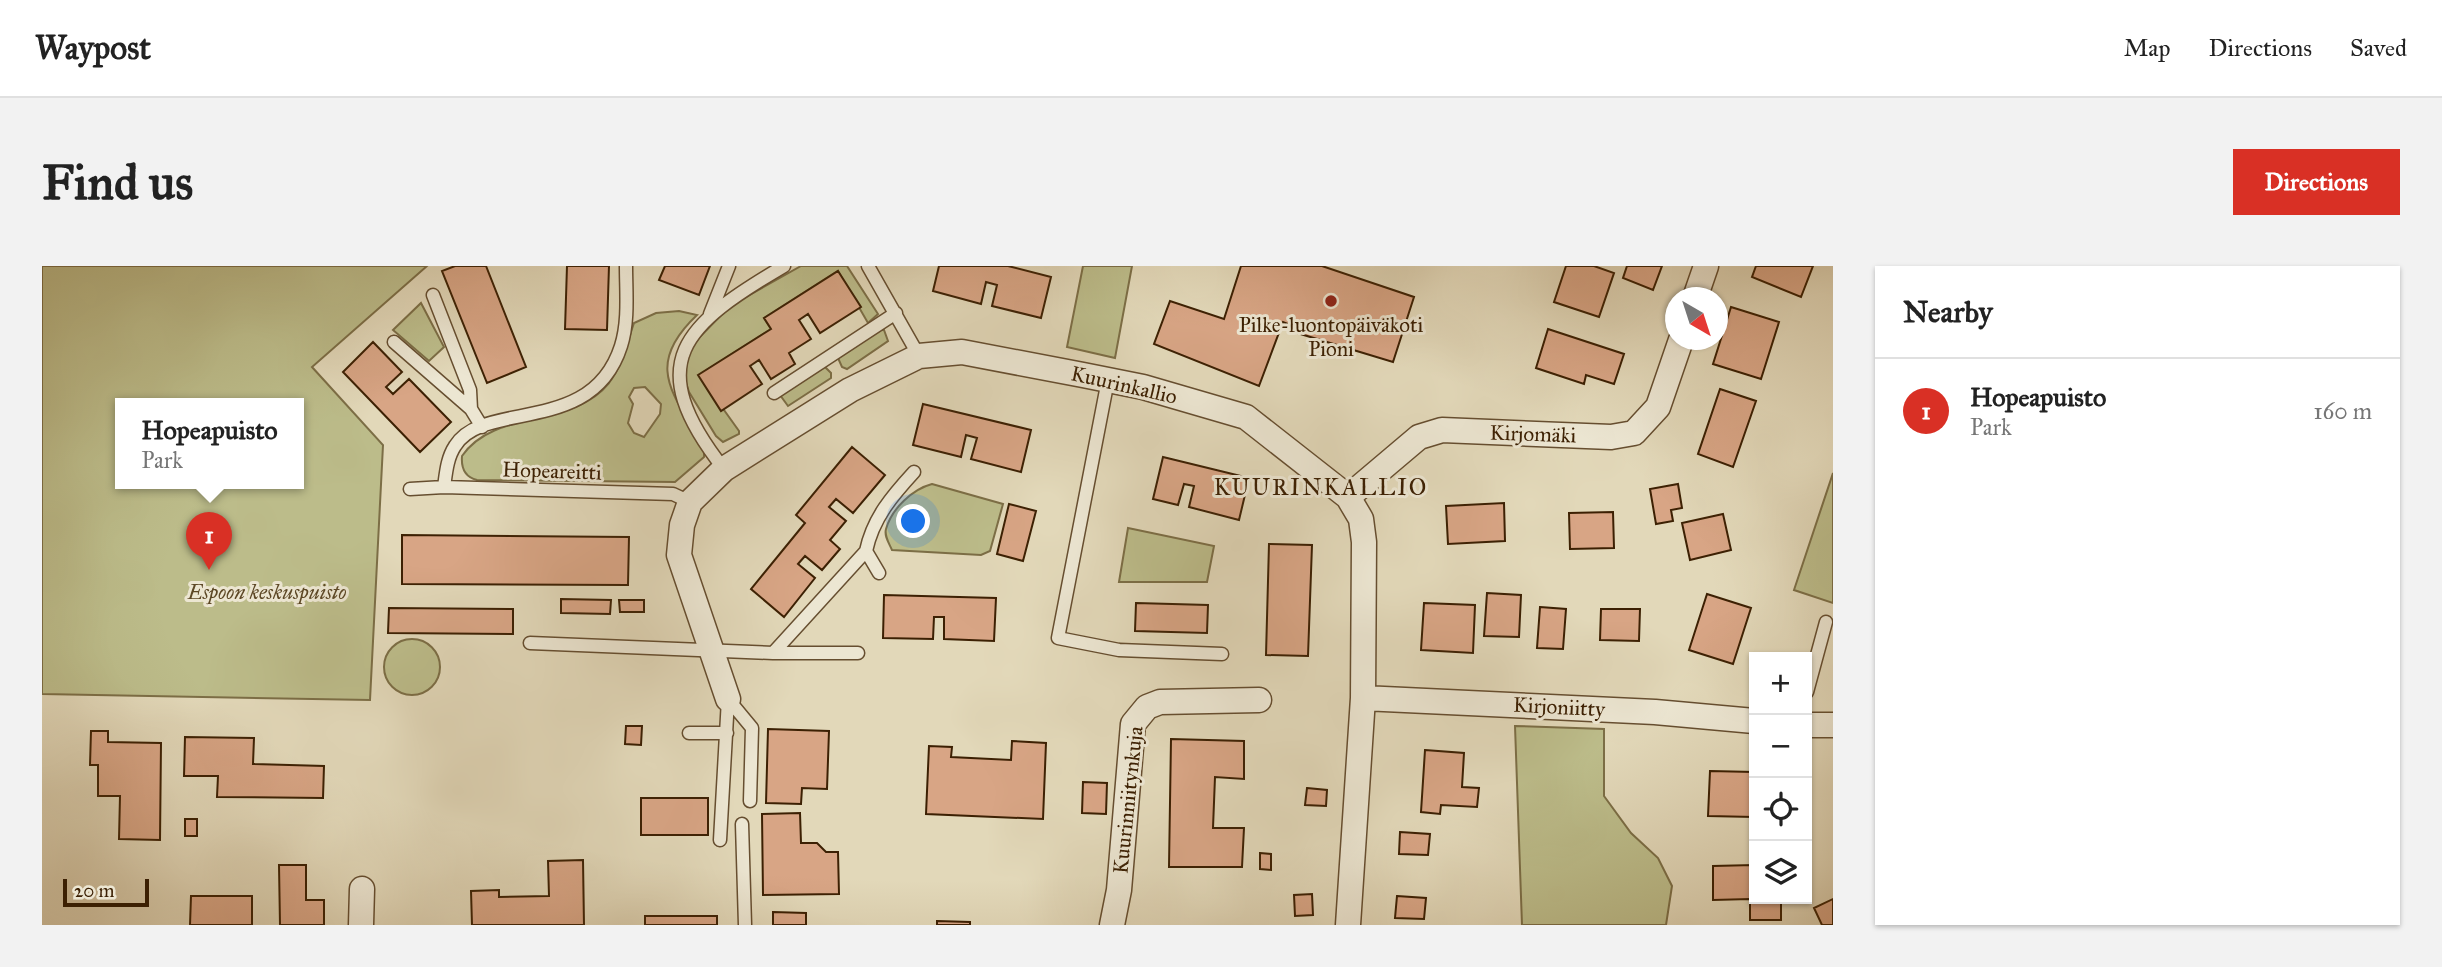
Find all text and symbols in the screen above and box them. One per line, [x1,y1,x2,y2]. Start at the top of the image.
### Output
text: Waypost [35,28,151,68]
text: Map [2124,33,2171,63]
text: Directions [2209,33,2312,63]
text: Saved [2350,33,2407,63]
button: Directions [2233,149,2400,215]
text: Find us [42,153,193,212]
north arrow [1665,287,1728,350]
marker: Pilke-luontopäiväkoti Pioni [1323,293,1339,309]
text: Nearby [1903,294,1993,330]
place label: Pilke-luontopäiväkoti Pioni [1239,312,1424,362]
street label: Kuurinkallio [1068,360,1180,410]
text: Hopeapuisto [1970,381,2106,413]
text: 1 [1921,397,1931,425]
text: 160 m [2314,397,2372,425]
popup [115,398,304,489]
text: Park [1970,413,2012,441]
text: Hopeapuisto [141,414,278,446]
street label: Kirjomäki [1489,420,1577,449]
text: Park [141,446,183,474]
street label: Hopeareitti [502,456,602,486]
district label: KUURINKALLIO [1214,473,1428,501]
your location [896,504,930,538]
pin: 1 [186,512,232,570]
park label: Espoon keskuspuisto [187,579,346,605]
map controls [1749,652,1812,904]
button: + [1749,652,1812,715]
street label: Kirjoniitty [1512,692,1607,722]
button: − [1749,715,1812,778]
street label: Kuurinniitynkuja [1107,725,1149,875]
button: locate [1749,778,1812,841]
button: layers [1749,841,1812,904]
scale bar [63,876,149,908]
text: 20 m [74,879,115,902]

